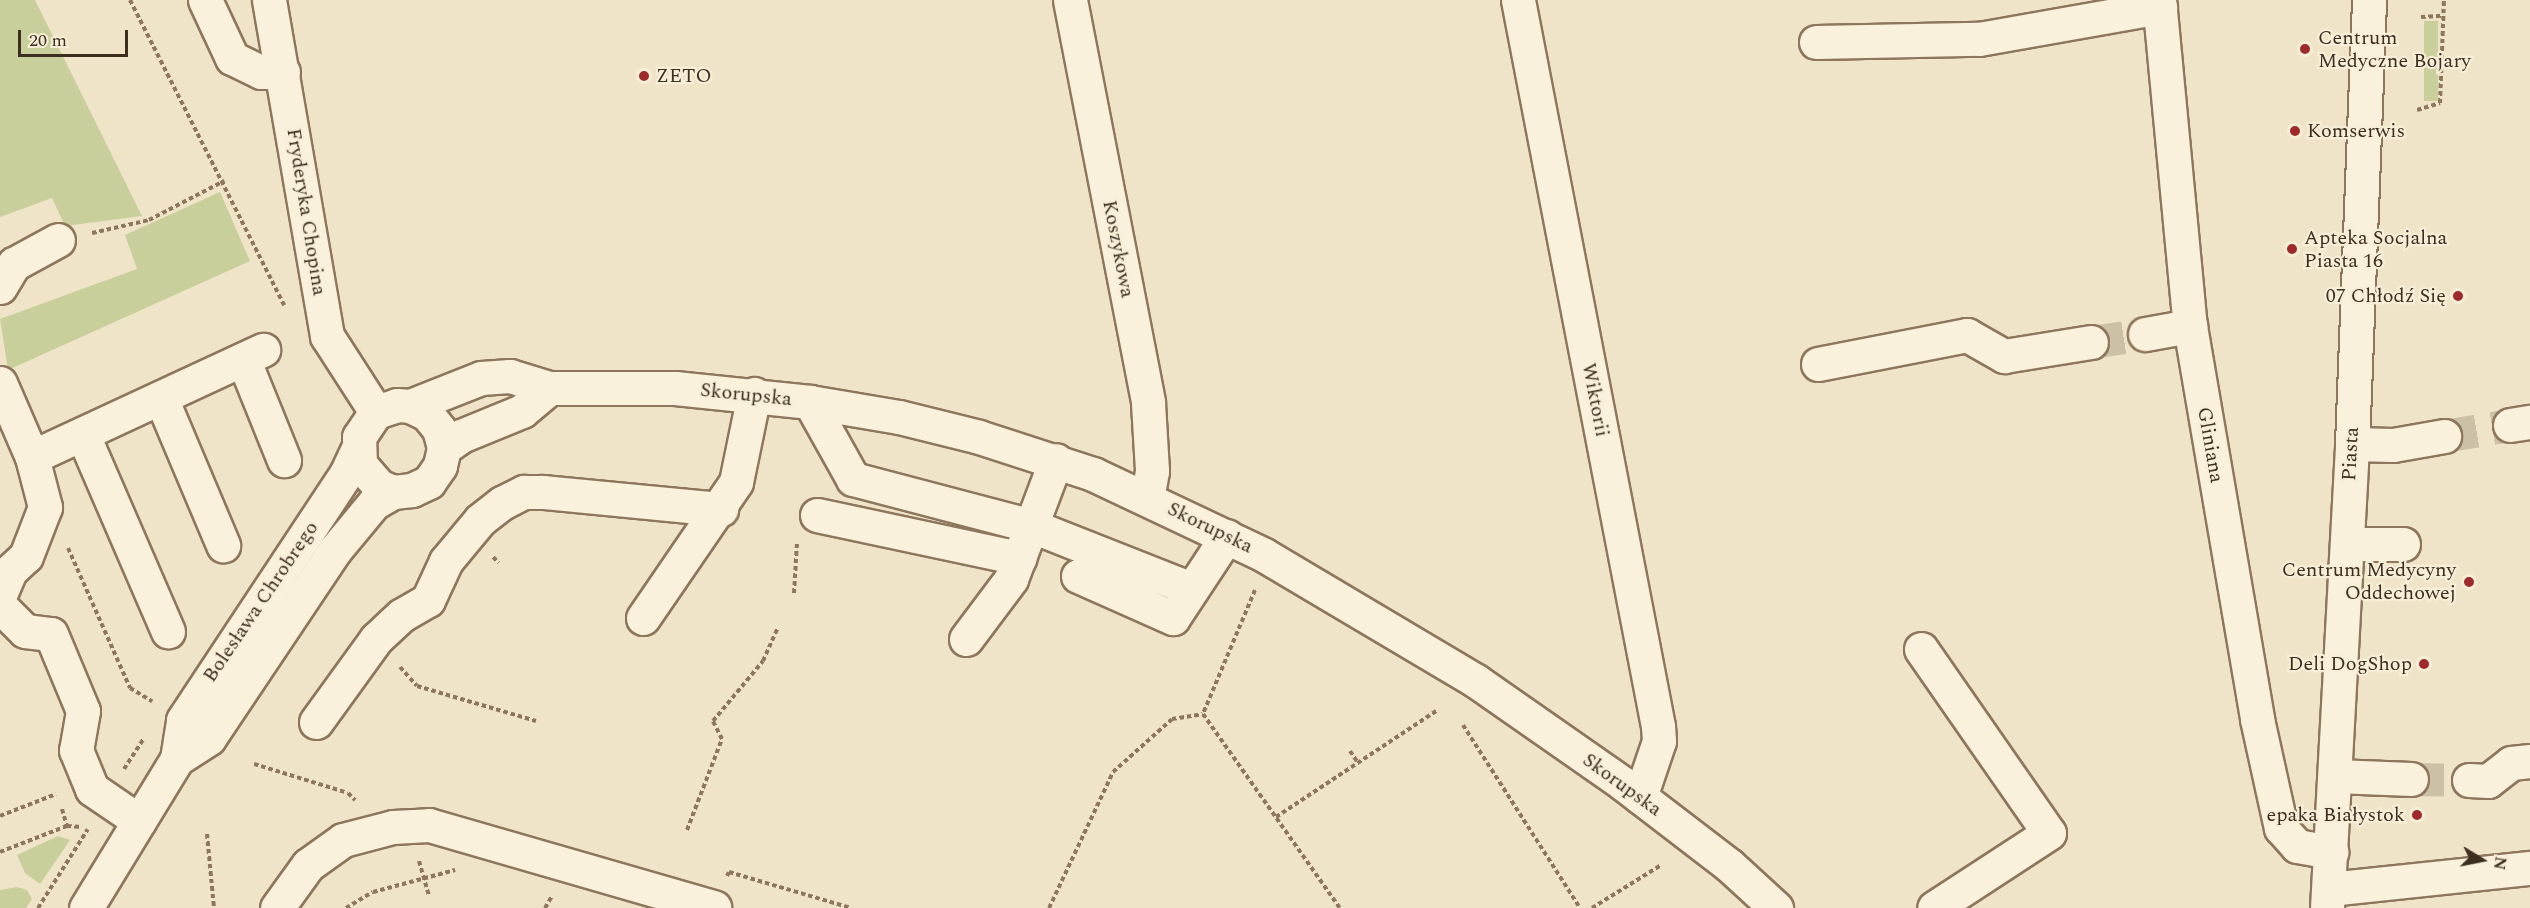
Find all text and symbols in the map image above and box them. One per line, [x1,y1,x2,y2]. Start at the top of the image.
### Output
scale bar [21,18,130,56]
place label: Centrum Medyczne Bojary [2318,26,2471,73]
text: 20 m [29,27,67,54]
marker: Centrum Medyczne Bojary [2296,40,2314,58]
place label: ZETO [656,64,712,88]
marker: ZETO [637,69,651,83]
place label: Komserwis [2307,119,2405,143]
marker: Komserwis [2288,124,2302,138]
street label: Fryderyka Chopina [281,127,331,297]
street label: Koszykowa [1097,198,1139,300]
place label: Apteka Socjalna Piasta 16 [2304,226,2447,273]
marker: Apteka Socjalna Piasta 16 [2285,242,2299,256]
place label: 07 Chłodź Się [2326,284,2446,308]
marker: 07 Chłodź Się [2451,289,2465,303]
street label: Wiktorii [1576,361,1614,439]
street label: Skorupska [699,378,793,412]
street label: Gliniana [2192,405,2228,485]
street label: Piasta [2338,426,2364,482]
street label: Skorupska [1163,497,1257,559]
street label: Bolesława Chrobrego [198,517,324,687]
place label: Centrum Medycyny Oddechowej [2282,558,2456,605]
marker: Centrum Medycyny Oddechowej [2460,573,2478,591]
place label: Deli DogShop [2288,652,2412,676]
marker: Deli DogShop [2417,657,2431,671]
street label: Skorupska [1578,748,1666,822]
place label: epaka Białystok [2267,803,2405,827]
marker: epaka Białystok [2410,808,2424,822]
north arrow [2452,830,2512,890]
text: N [2487,855,2513,872]

